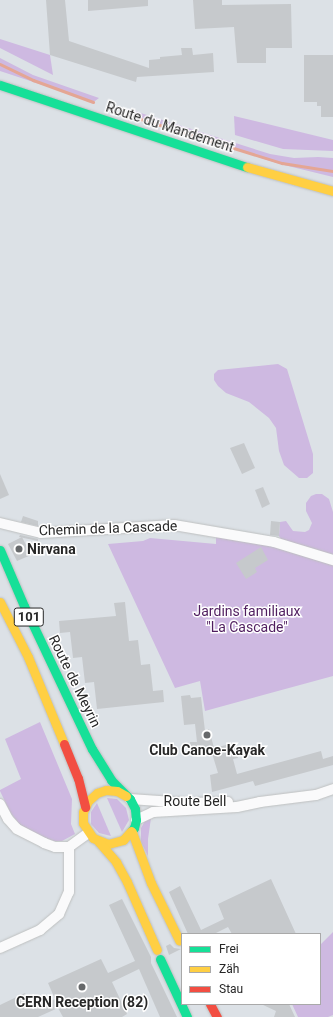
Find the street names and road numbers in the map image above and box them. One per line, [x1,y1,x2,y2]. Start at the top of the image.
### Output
street label: Route du Mandement [104,98,236,156]
street label: Chemin de la Cascade [38,517,178,539]
road number: 101 [13,606,45,628]
street label: Route de Meyrin [45,632,105,730]
street label: Route Bell [164,793,226,809]

